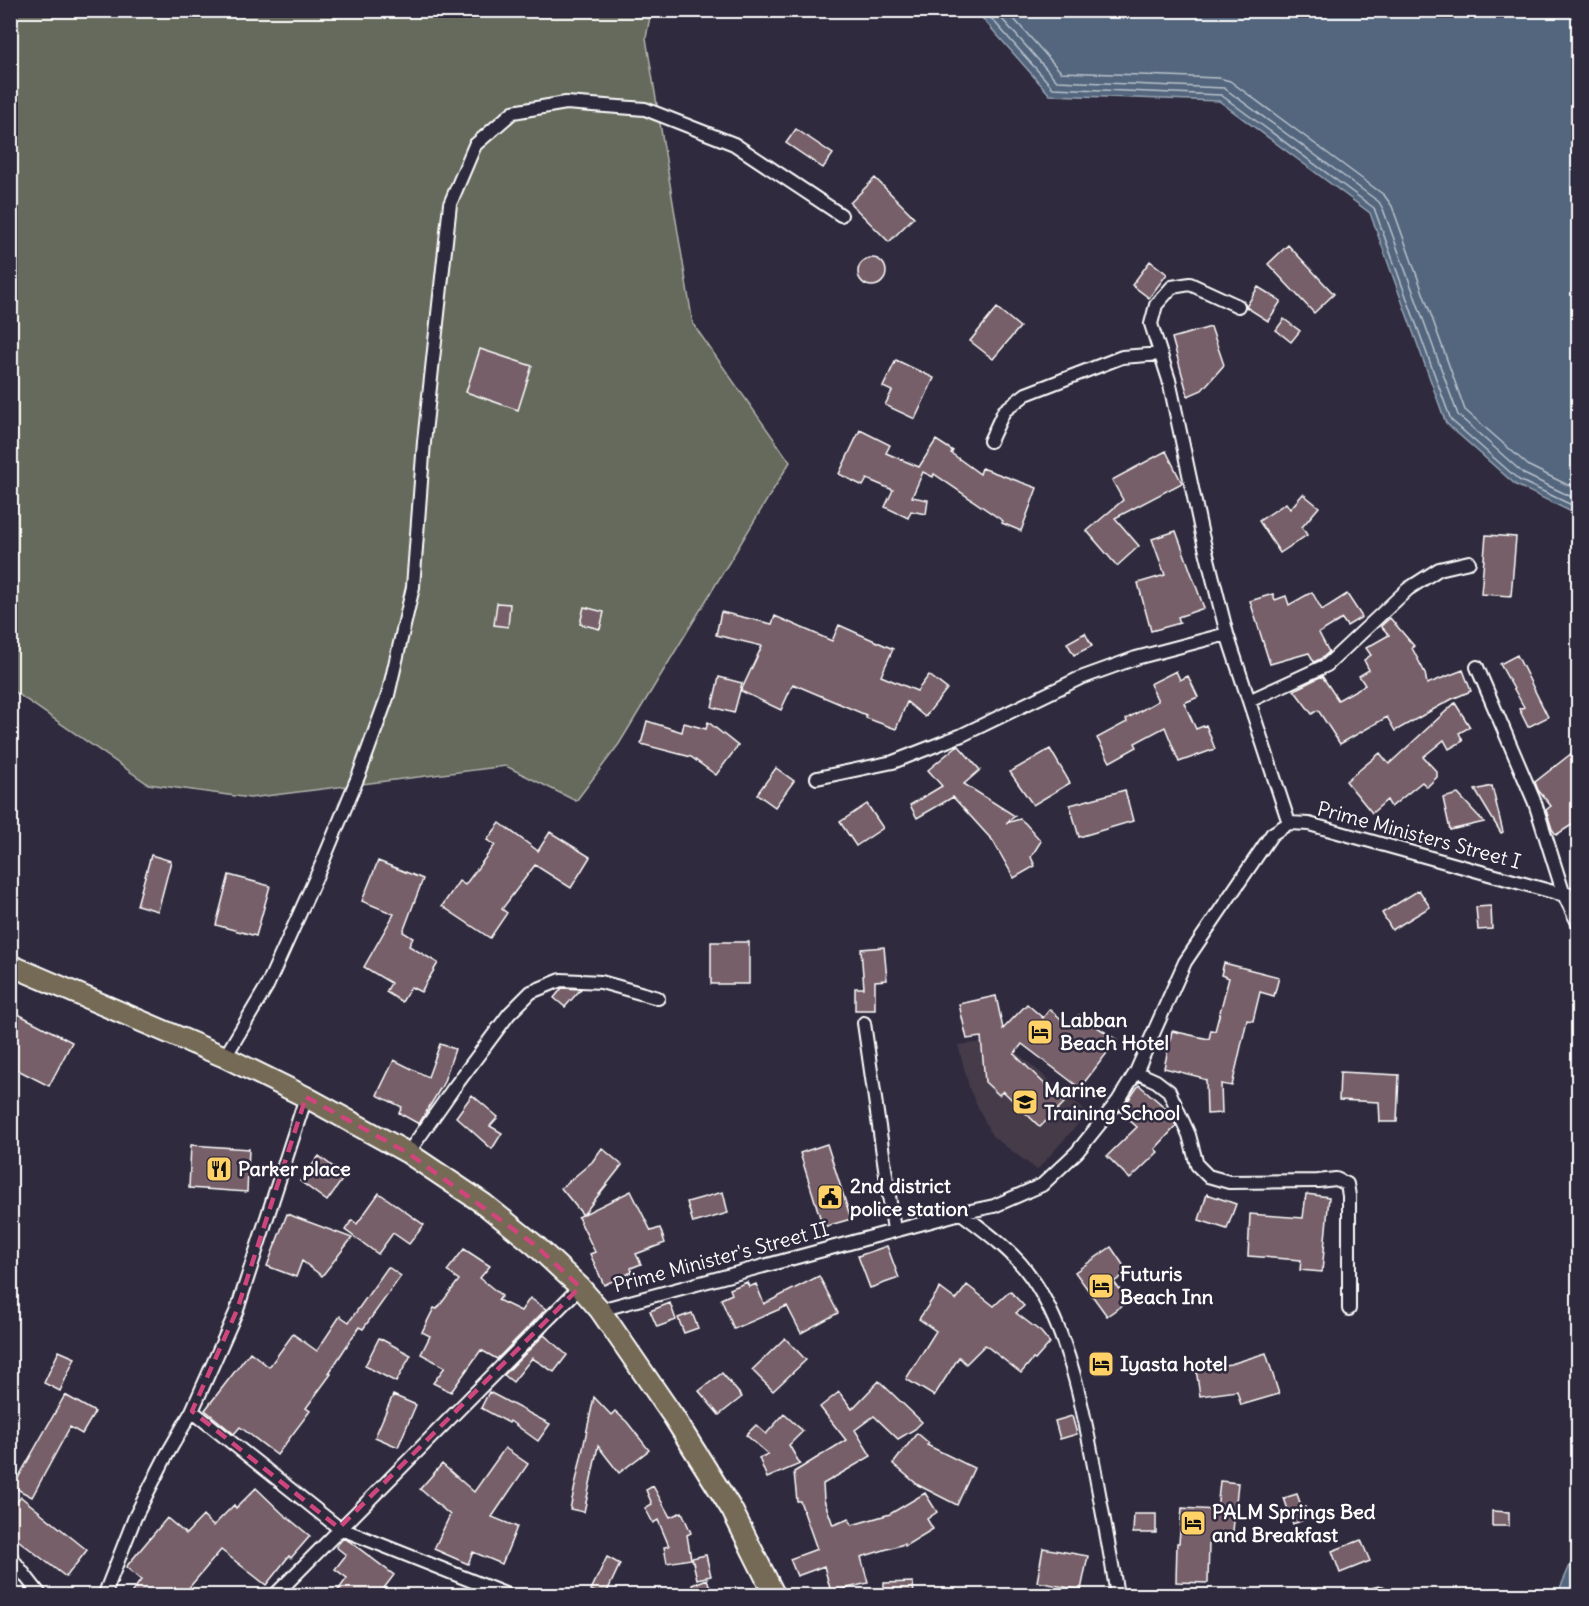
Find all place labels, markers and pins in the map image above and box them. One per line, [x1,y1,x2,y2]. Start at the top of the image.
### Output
place label: Labban Beach Hotel [1060,1007,1169,1055]
hotel icon: Labban Beach Hotel [1025,1017,1055,1047]
place label: Marine Training School [1044,1077,1180,1125]
school or university icon: Marine Training School [1010,1087,1040,1117]
restaurant icon: Parker place [204,1154,234,1184]
place label: Parker place [238,1156,351,1181]
place label: 2nd district police station [850,1173,969,1221]
public building icon: 2nd district police station [815,1182,845,1212]
place label: Futuris Beach Inn [1120,1261,1214,1309]
hotel icon: Futuris Beach Inn [1086,1271,1116,1301]
hotel icon: Iyasta hotel [1086,1349,1116,1379]
place label: Iyasta hotel [1120,1351,1227,1376]
place label: PALM Springs Bed and Breakfast [1212,1499,1376,1547]
hotel icon: PALM Springs Bed and Breakfast [1178,1508,1208,1538]

